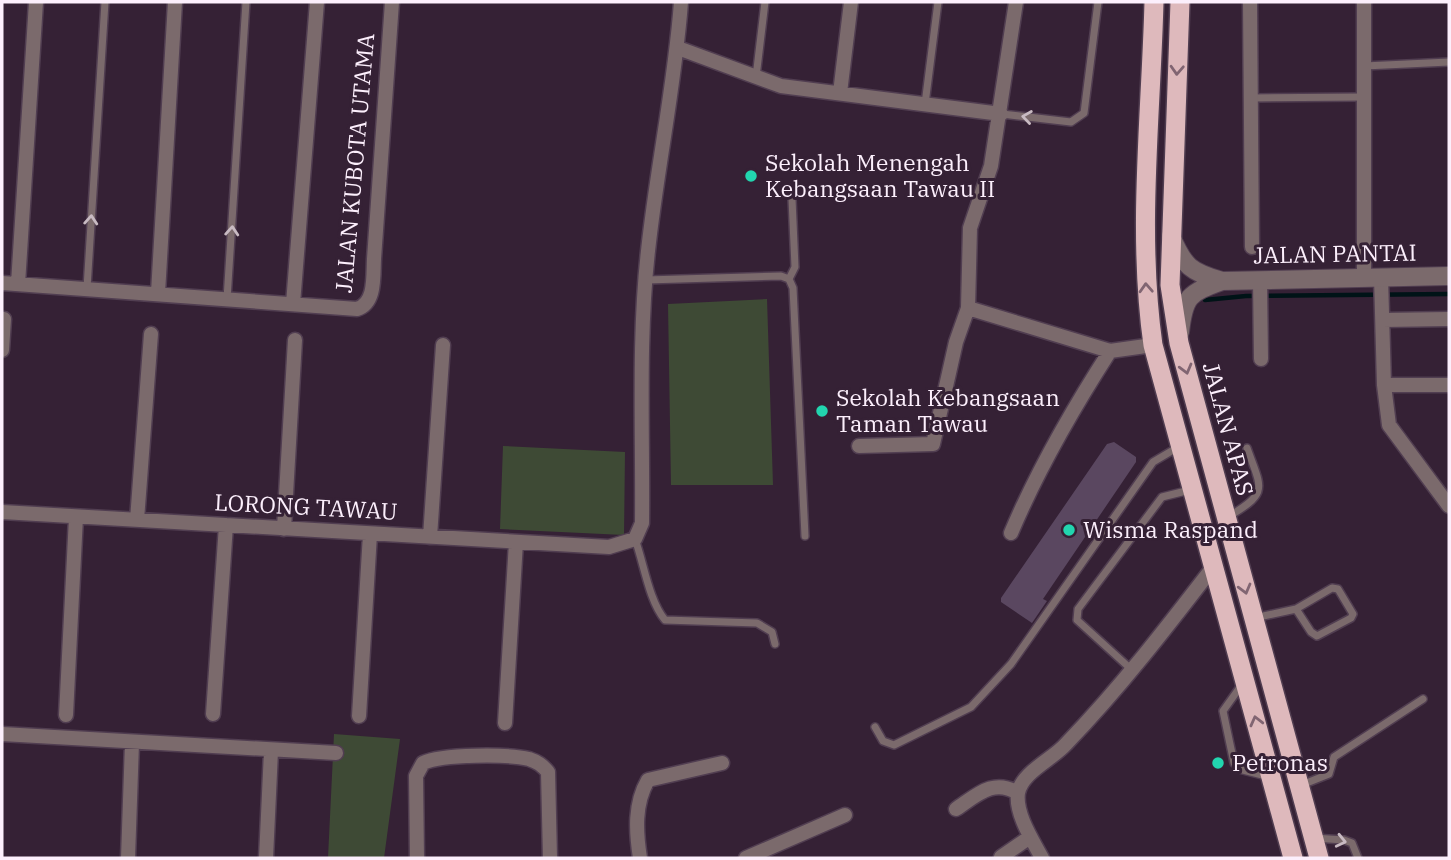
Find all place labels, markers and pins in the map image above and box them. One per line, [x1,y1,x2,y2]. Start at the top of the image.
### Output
place label: Sekolah Menengah Kebangsaan Tawau II [765,147,995,203]
marker: Sekolah Menengah Kebangsaan Tawau II [743,168,759,184]
place label: Sekolah Kebangsaan Taman Tawau [836,382,1060,438]
marker: Sekolah Kebangsaan Taman Tawau [814,403,830,419]
place label: Wisma Raspand [1083,514,1258,544]
marker: Wisma Raspand [1061,522,1077,538]
place label: Petronas [1232,747,1328,777]
marker: Petronas [1210,755,1226,771]

